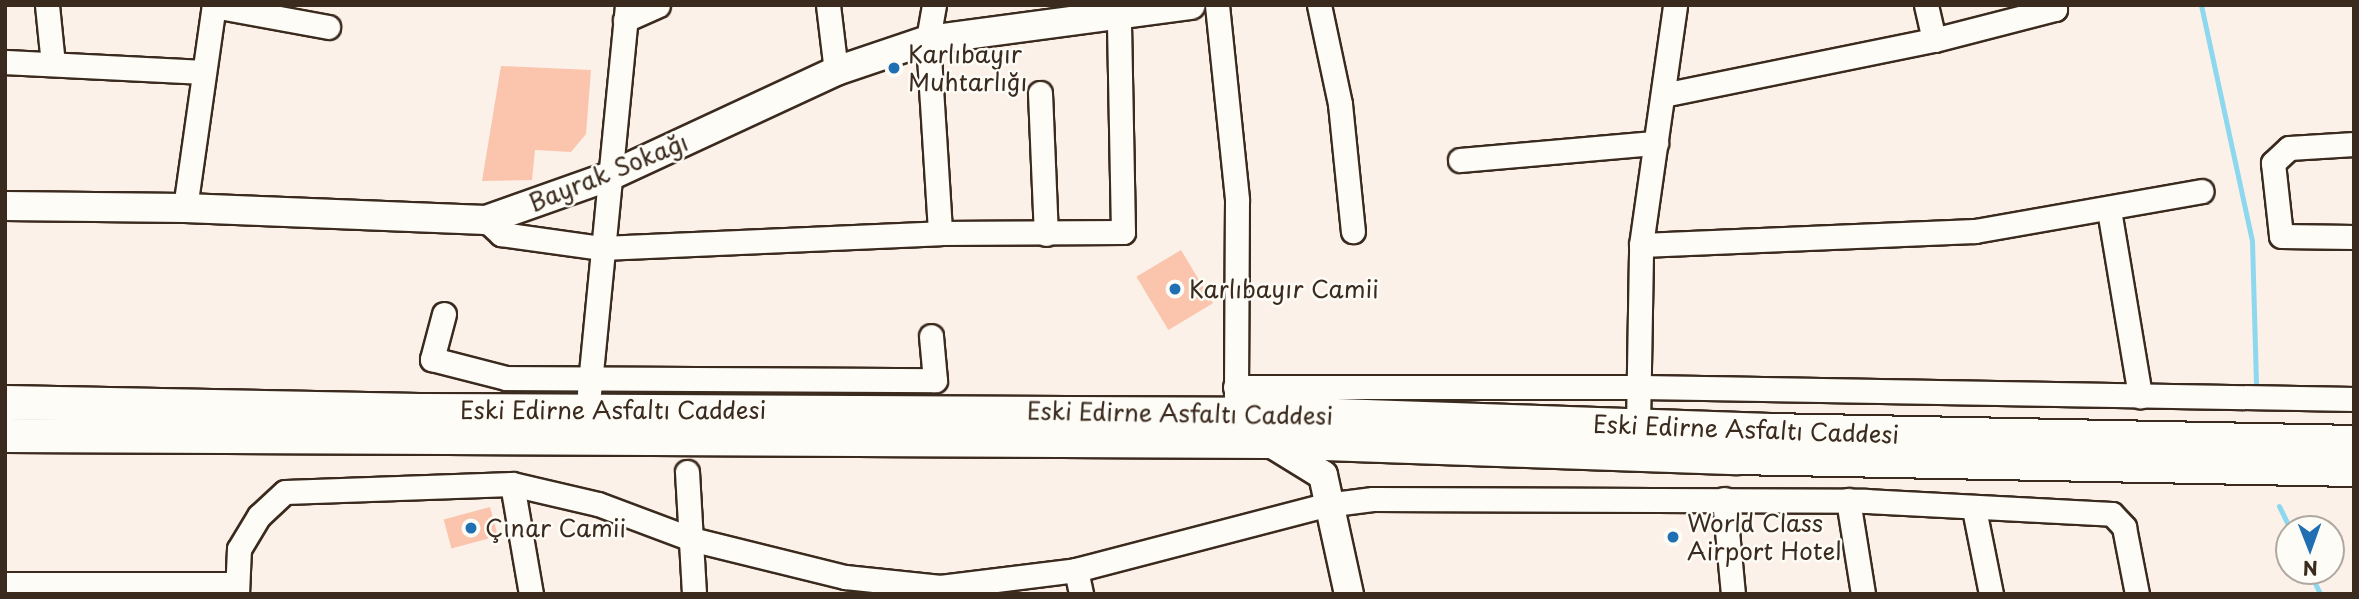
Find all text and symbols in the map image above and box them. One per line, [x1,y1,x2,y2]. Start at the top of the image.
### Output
place label: Karlıbayır Muhtarlığı [908,40,1027,96]
marker: Karlıbayır Muhtarlığı [886,60,902,76]
street label: Bayrak Sokağı [524,127,692,217]
place label: Karlıbayır Camii [1189,275,1378,303]
marker: Karlıbayır Camii [1167,281,1183,297]
street label: Eski Edirne Asfaltı Caddesi [458,396,768,424]
street label: Eski Edirne Asfaltı Caddesi [1024,396,1336,430]
street label: Eski Edirne Asfaltı Caddesi [1590,409,1902,449]
place label: World Class Airport Hotel [1687,509,1842,565]
place label: Çınar Camii [485,514,626,542]
north arrow [2275,515,2345,585]
marker: Çınar Camii [463,520,479,536]
marker: World Class Airport Hotel [1665,529,1681,545]
text: N [2303,555,2318,583]

